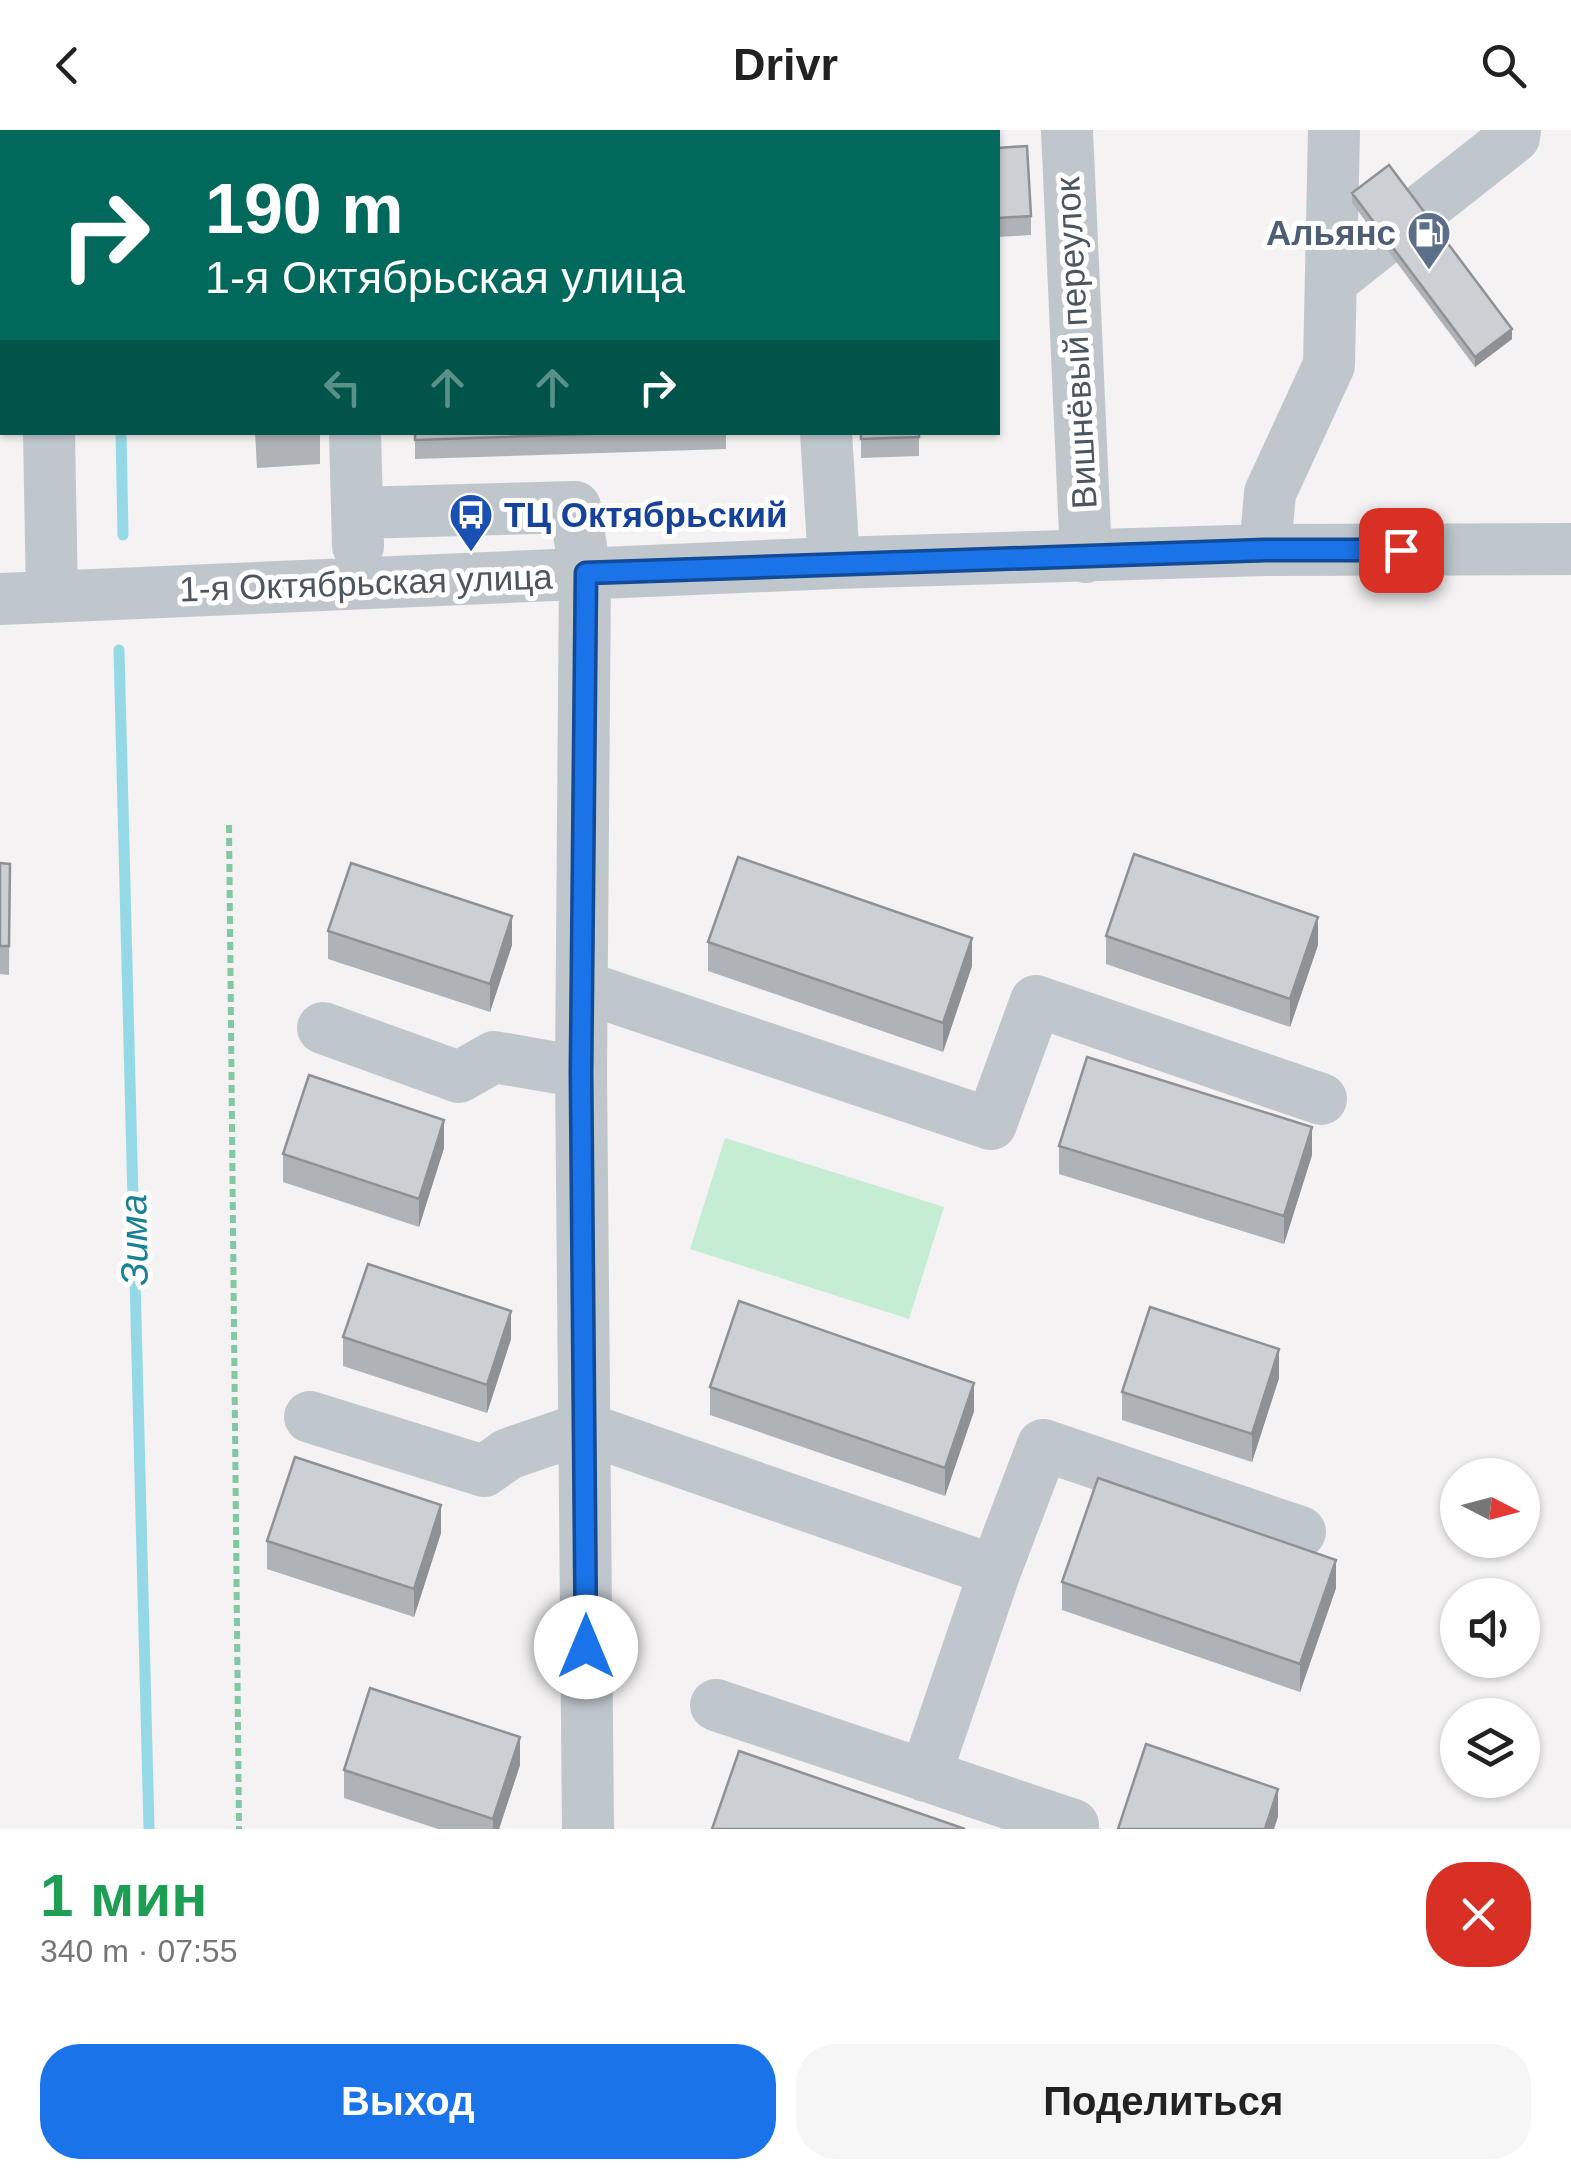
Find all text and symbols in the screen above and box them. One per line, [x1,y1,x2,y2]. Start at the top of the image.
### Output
icon: back [40,38,95,93]
icon: search [1476,38,1531,93]
text: Drivr [733,39,838,90]
icon: right [40,170,170,300]
text: 190 m [205,170,403,248]
street label: Вишнёвый переулок [1047,176,1104,510]
fuel station icon: Альянс [1406,210,1452,271]
place label: Альянс [1266,213,1396,252]
text: 1-я Октябрьская улица [205,252,685,303]
icon: left [315,360,370,415]
icon: ahead [420,360,475,415]
icon: ahead [525,360,580,415]
icon: right [630,360,685,415]
bus stop icon: ТЦ Октябрьский [448,492,494,553]
place label: ТЦ Октябрьский [504,495,788,534]
pin [1359,508,1444,593]
icon: arrive [1374,523,1429,578]
street label: 1-я Октябрьская улица [179,556,554,609]
water label: Зима [112,1194,156,1286]
north arrow [1440,1458,1540,1558]
map controls [1440,1458,1540,1798]
button: sound [1440,1578,1540,1678]
position arrow [534,1595,638,1699]
button: layers [1440,1698,1540,1798]
text: 1 мин [40,1862,208,1929]
button: close [1426,1862,1531,1967]
text: 340 m · 07:55 [40,1933,237,1969]
button: Выход [40,2044,776,2159]
button: Поделиться [796,2044,1531,2159]

